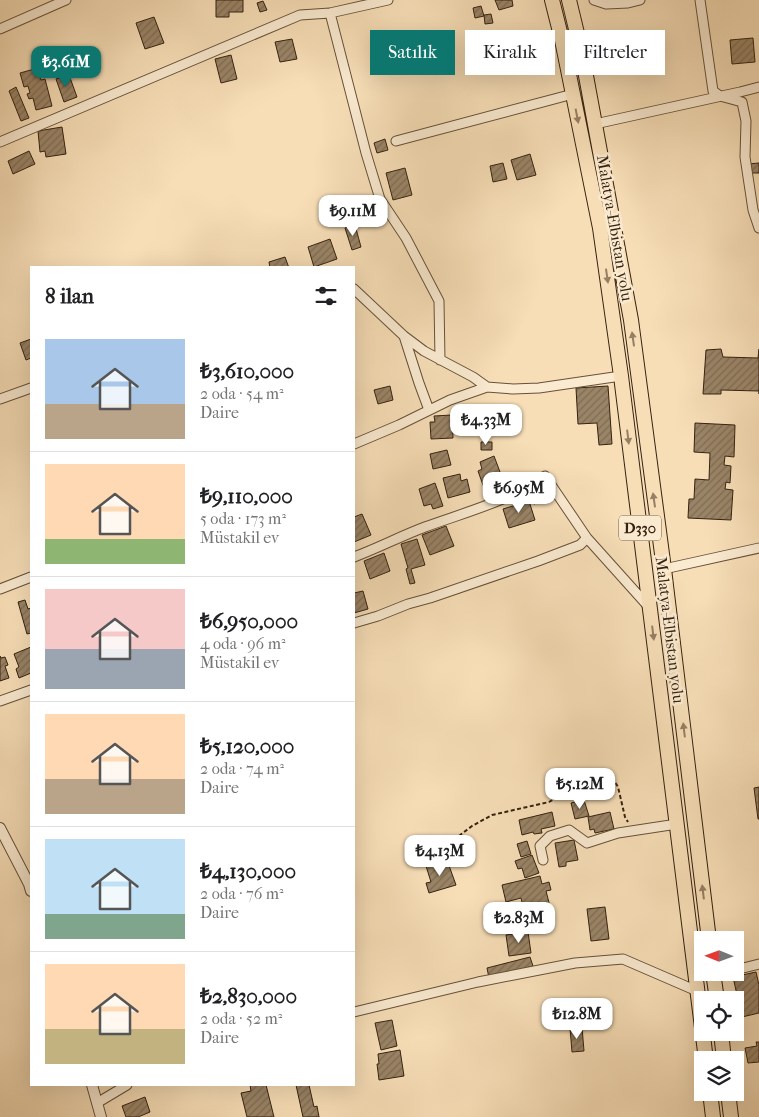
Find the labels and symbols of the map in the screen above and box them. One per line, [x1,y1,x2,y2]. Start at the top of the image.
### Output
pin: ₺3.61M [25,46,107,88]
one-way arrow [573,108,581,124]
street label: Malatya-Elbistan yolu [593,154,637,302]
pin: ₺9.11M [312,194,394,237]
one-way arrow [603,268,611,284]
one-way arrow [629,330,637,346]
pin: ₺4.33M [445,404,527,446]
one-way arrow [624,429,632,445]
pin: ₺6.95M [478,472,560,514]
one-way arrow [650,491,658,507]
road number: D330 [619,516,661,540]
street label: Malatya-Elbistan yolu [652,555,688,705]
one-way arrow [649,625,657,641]
one-way arrow [679,722,687,738]
pin: ₺5.12M [539,768,621,810]
pin: ₺4.13M [399,834,481,877]
one-way arrow [699,883,707,899]
pin: ₺2.83M [478,902,560,944]
north arrow [694,931,744,981]
pin: ₺12.8M [536,998,618,1040]

